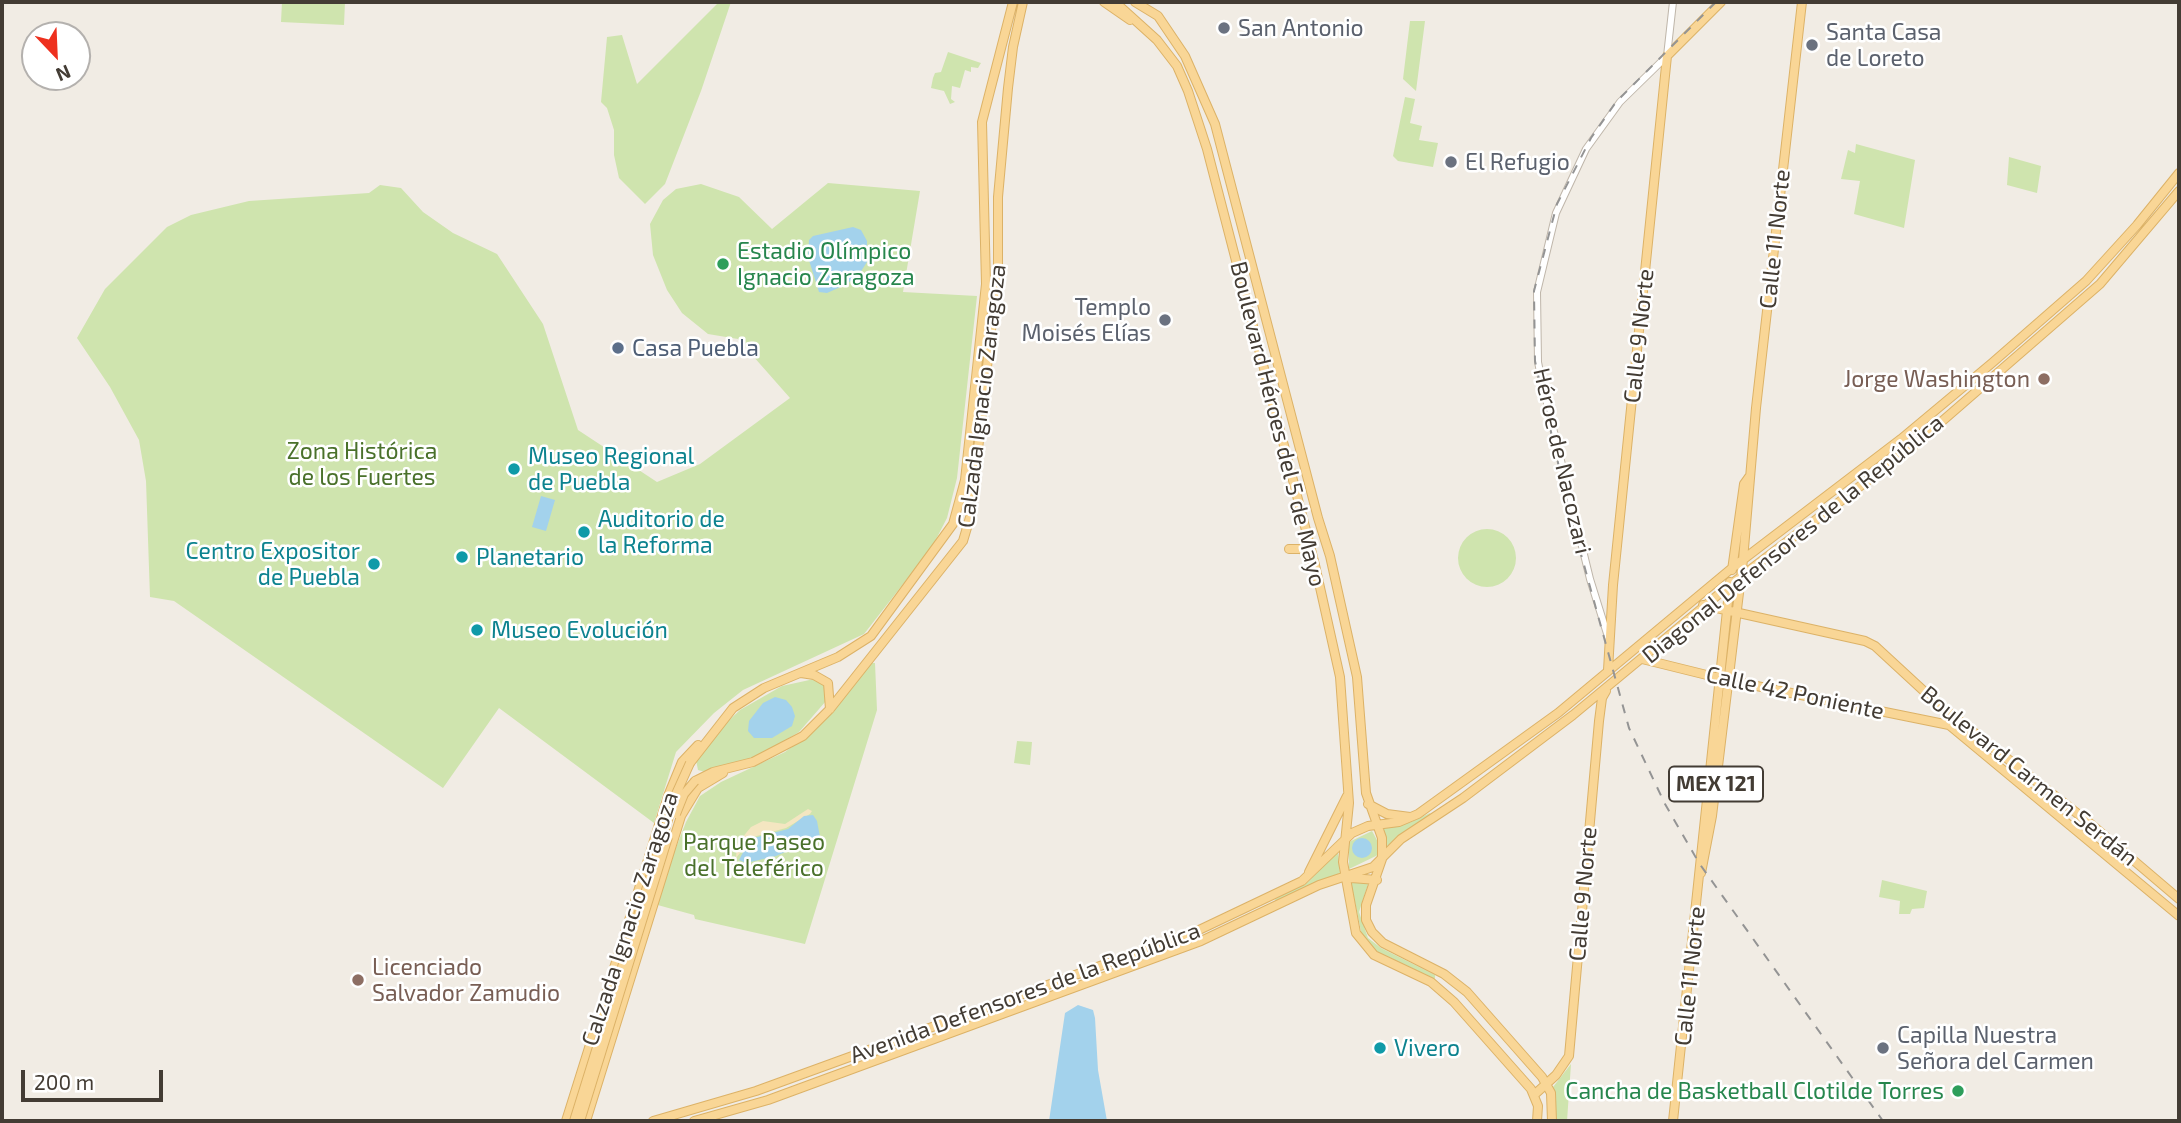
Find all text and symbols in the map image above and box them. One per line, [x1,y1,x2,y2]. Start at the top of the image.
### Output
place label: San Antonio [1238,14,1364,42]
place label: Santa Casa de Loreto [1826,18,1941,72]
marker: San Antonio [1216,20,1232,36]
north arrow [21,21,91,91]
marker: Santa Casa de Loreto [1804,37,1820,53]
text: N [53,61,74,87]
place label: El Refugio [1465,148,1570,176]
marker: El Refugio [1443,154,1459,170]
street label: Calle 11 Norte [1754,168,1796,310]
place label: Estadio Olímpico Ignacio Zaragoza [737,237,915,291]
marker: Estadio Olímpico Ignacio Zaragoza [715,256,731,272]
street label: Boulevard Héroes del 5 de Mayo [1224,259,1332,589]
street label: Calzada Ignacio Zaragoza [952,263,1012,529]
street label: Calle 9 Norte [1618,268,1660,404]
place label: Templo Moisés Elías [1021,293,1151,347]
marker: Templo Moisés Elías [1157,312,1173,328]
place label: Casa Puebla [632,334,759,362]
marker: Casa Puebla [610,340,626,356]
street label: Héroe de Nacozari [1527,365,1597,557]
place label: Jorge Washington [1843,365,2030,393]
marker: Jorge Washington [2036,371,2052,387]
street label: Diagonal Defensores de la República [1637,409,1949,669]
park label: Zona Histórica de los Fuertes [287,437,437,491]
place label: Museo Regional de Puebla [528,442,694,496]
marker: Museo Regional de Puebla [506,461,522,477]
place label: Auditorio de la Reforma [598,505,725,559]
marker: Auditorio de la Reforma [576,524,592,540]
place label: Centro Expositor de Puebla [185,537,360,591]
place label: Planetario [476,543,584,571]
marker: Planetario [454,549,470,565]
marker: Centro Expositor de Puebla [366,556,382,572]
place label: Museo Evolución [491,616,668,644]
marker: Museo Evolución [469,622,485,638]
street label: Calle 42 Poniente [1703,661,1887,725]
street label: Boulevard Carmen Serdán [1915,680,2143,872]
road number: MEX 121 [1669,766,1763,802]
street label: Calzada Ignacio Zaragoza [576,788,684,1050]
street label: Calle 9 Norte [1563,826,1603,962]
park label: Parque Paseo del Teleférico [683,828,825,882]
street label: Calle 11 Norte [1669,905,1711,1047]
street label: Avenida Defensores de la República [846,917,1204,1069]
place label: Licenciado Salvador Zamudio [372,953,560,1007]
marker: Licenciado Salvador Zamudio [350,972,366,988]
place label: Capilla Nuestra Señora del Carmen [1897,1021,2094,1075]
place label: Vivero [1394,1034,1460,1062]
marker: Vivero [1372,1040,1388,1056]
marker: Capilla Nuestra Señora del Carmen [1875,1040,1891,1056]
scale bar [24,1056,166,1100]
text: 200 m [34,1069,94,1094]
place label: Cancha de Basketball Clotilde Torres [1565,1077,1944,1105]
marker: Cancha de Basketball Clotilde Torres [1950,1083,1966,1099]

